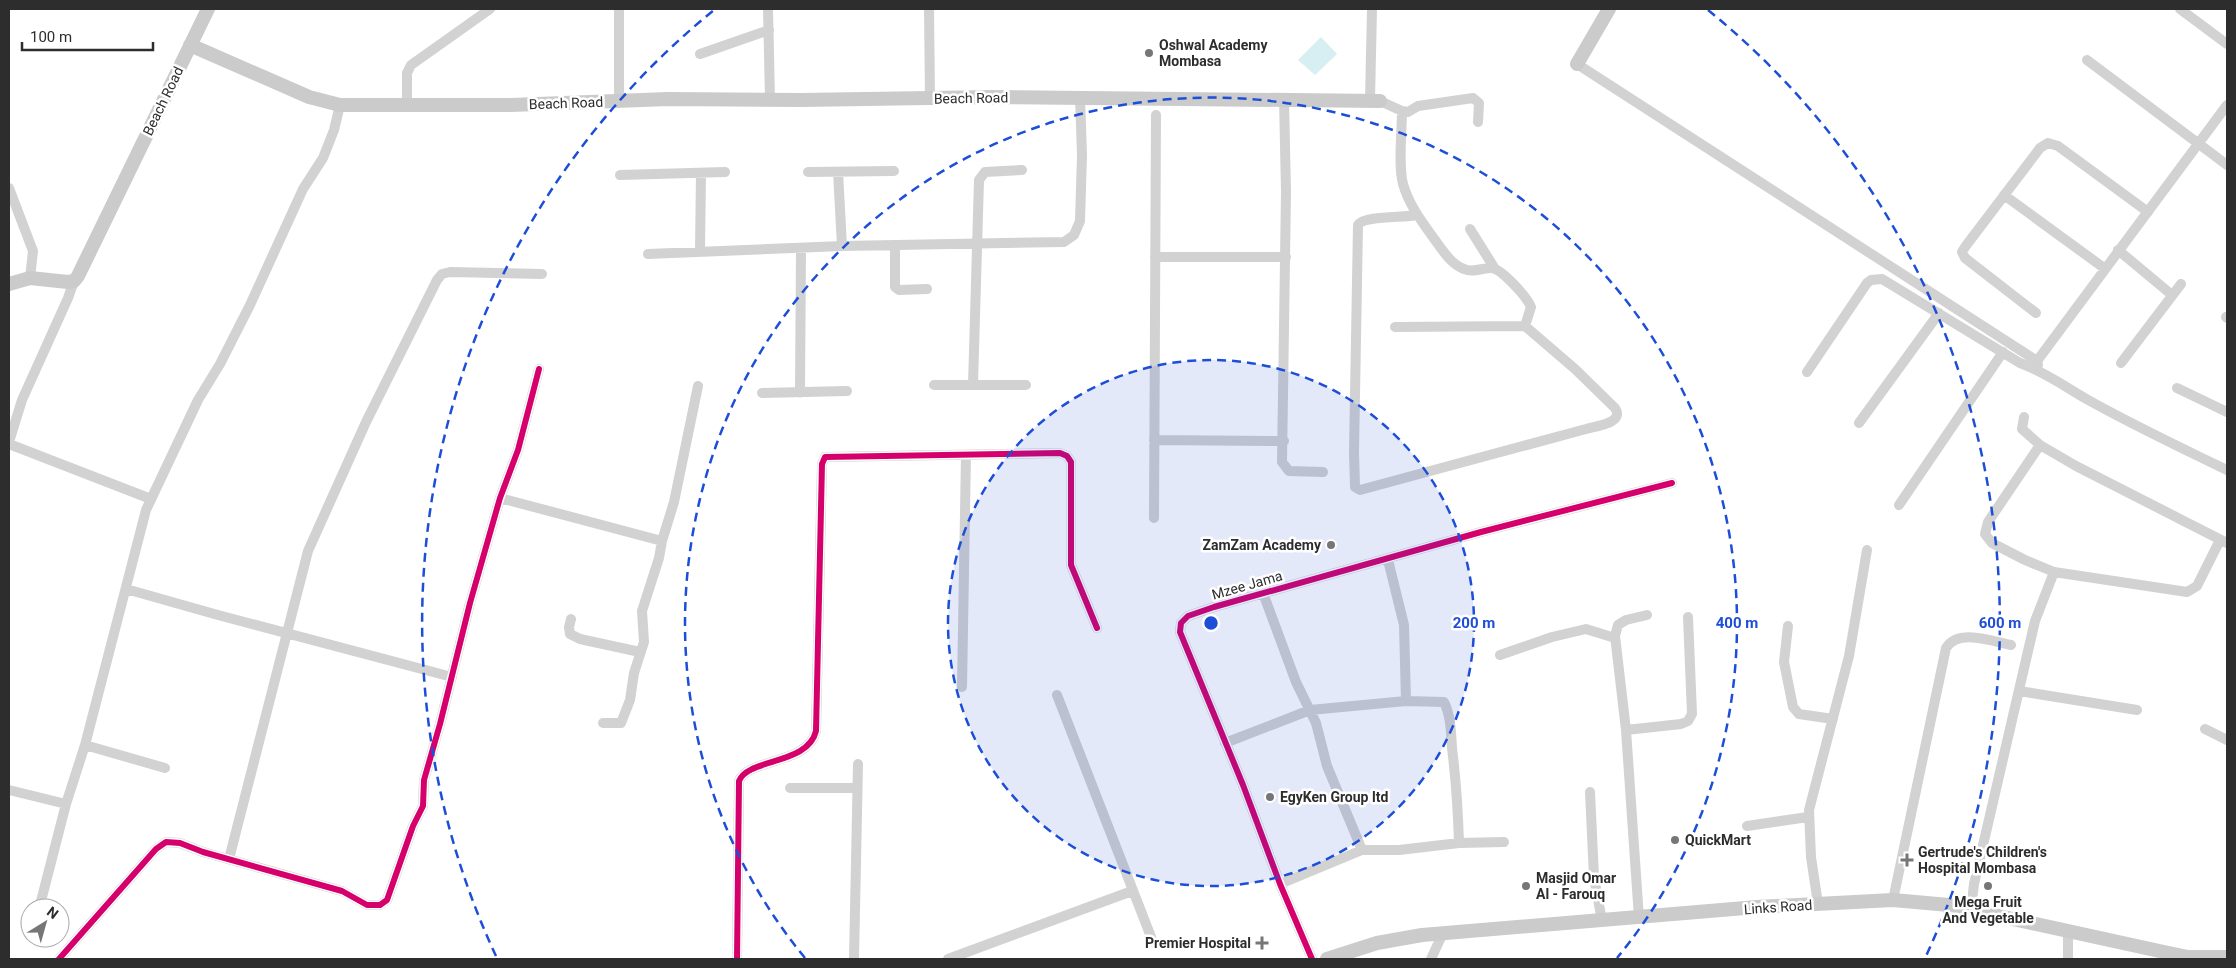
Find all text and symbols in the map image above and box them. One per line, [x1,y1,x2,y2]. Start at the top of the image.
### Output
scale bar [22,20,154,52]
text: 100 m [30,28,72,46]
place label: Oshwal Academy Mombasa [1159,37,1268,69]
marker: Oshwal Academy Mombasa [1143,47,1155,59]
street label: Beach Road [140,64,186,138]
street label: Beach Road [934,89,1008,107]
street label: Beach Road [529,94,603,112]
place label: ZamZam Academy [1202,537,1322,553]
marker: ZamZam Academy [1325,539,1337,551]
street label: Mzee Jama [1210,567,1284,603]
centre of rings [1202,614,1220,632]
text: 200 m [1453,614,1495,632]
text: 400 m [1716,614,1758,632]
text: 600 m [1979,614,2021,632]
place label: EgyKen Group ltd [1280,789,1388,805]
marker: EgyKen Group ltd [1264,791,1276,803]
place label: QuickMart [1685,832,1751,848]
marker: QuickMart [1669,834,1681,846]
place label: Gertrude's Children's Hospital Mombasa [1918,844,2047,876]
marker: Gertrude's Children's Hospital Mombasa [1900,853,1914,867]
place label: Masjid Omar Al - Farouq [1536,870,1616,902]
marker: Masjid Omar Al - Farouq [1520,880,1532,892]
marker: Mega Fruit And Vegetable [1982,880,1994,892]
place label: Mega Fruit And Vegetable [1942,894,2034,926]
street label: Links Road [1743,897,1813,917]
north arrow [20,898,70,948]
text: N [44,903,62,922]
place label: Premier Hospital [1145,935,1251,951]
marker: Premier Hospital [1255,936,1269,950]

